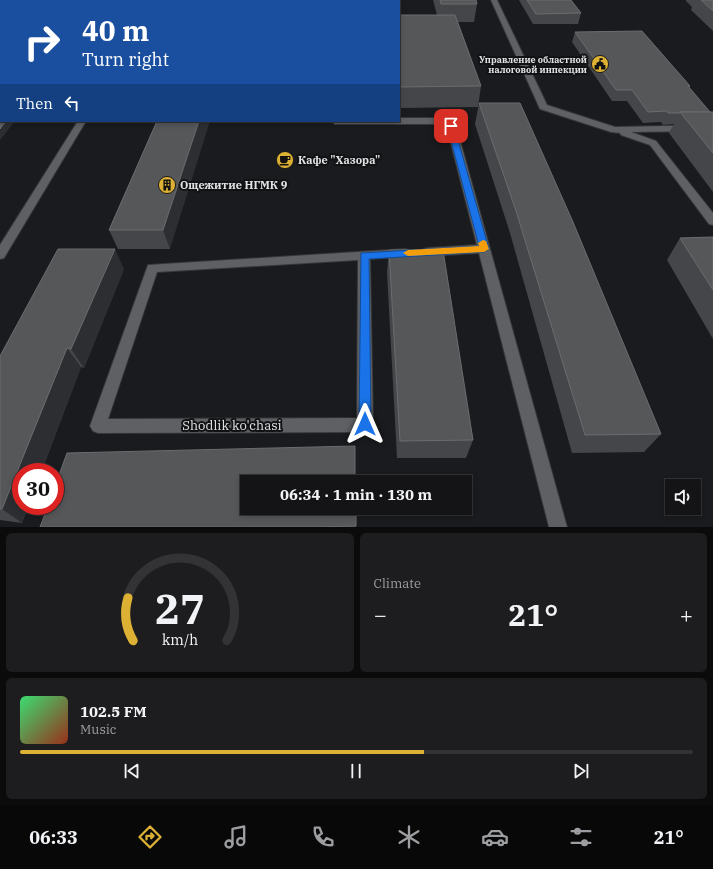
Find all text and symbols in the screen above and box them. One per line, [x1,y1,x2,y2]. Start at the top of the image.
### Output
text: 40 m [82,12,149,49]
icon: right [16,16,68,68]
text: Turn right [82,48,169,71]
place label: Управление областной налоговой инпекции [479,54,587,75]
public building icon: Управление областной налоговой инпекции [590,54,610,74]
icon: left [61,92,83,114]
text: Then [16,94,53,113]
pin [434,109,468,143]
icon: arrive [440,115,462,137]
cafe icon: Кафе "Хазора" [275,150,295,170]
place label: Кафе "Хазора" [298,153,380,167]
building icon: Ощежитие НГМК 9 [157,175,177,195]
place label: Ощежитие НГМК 9 [180,178,288,192]
position arrow [344,403,386,445]
street label: Shodlik ko'chasi [182,417,282,434]
speed limit sign: 30 [12,463,64,515]
map controls [665,479,701,515]
button: sound [665,479,701,515]
text: 06:34 · 1 min · 130 m [280,485,432,504]
text: Climate [374,575,421,592]
text: 27 [155,580,205,634]
text: 21° [508,595,558,634]
text: − [374,600,387,629]
text: + [680,600,693,629]
text: km/h [162,629,198,648]
text: 102.5 FM [80,702,147,721]
text: Music [80,721,117,738]
icon: previous [121,760,143,782]
icon: pause [345,760,367,782]
icon: next [570,760,592,782]
icon: directions [136,823,164,851]
icon: music [222,823,250,851]
icon: phone [309,823,337,851]
icon: climate [395,823,423,851]
icon: car [481,823,509,851]
icon: filters [567,823,595,851]
text: 06:33 [29,826,78,849]
text: 21° [654,826,684,849]

